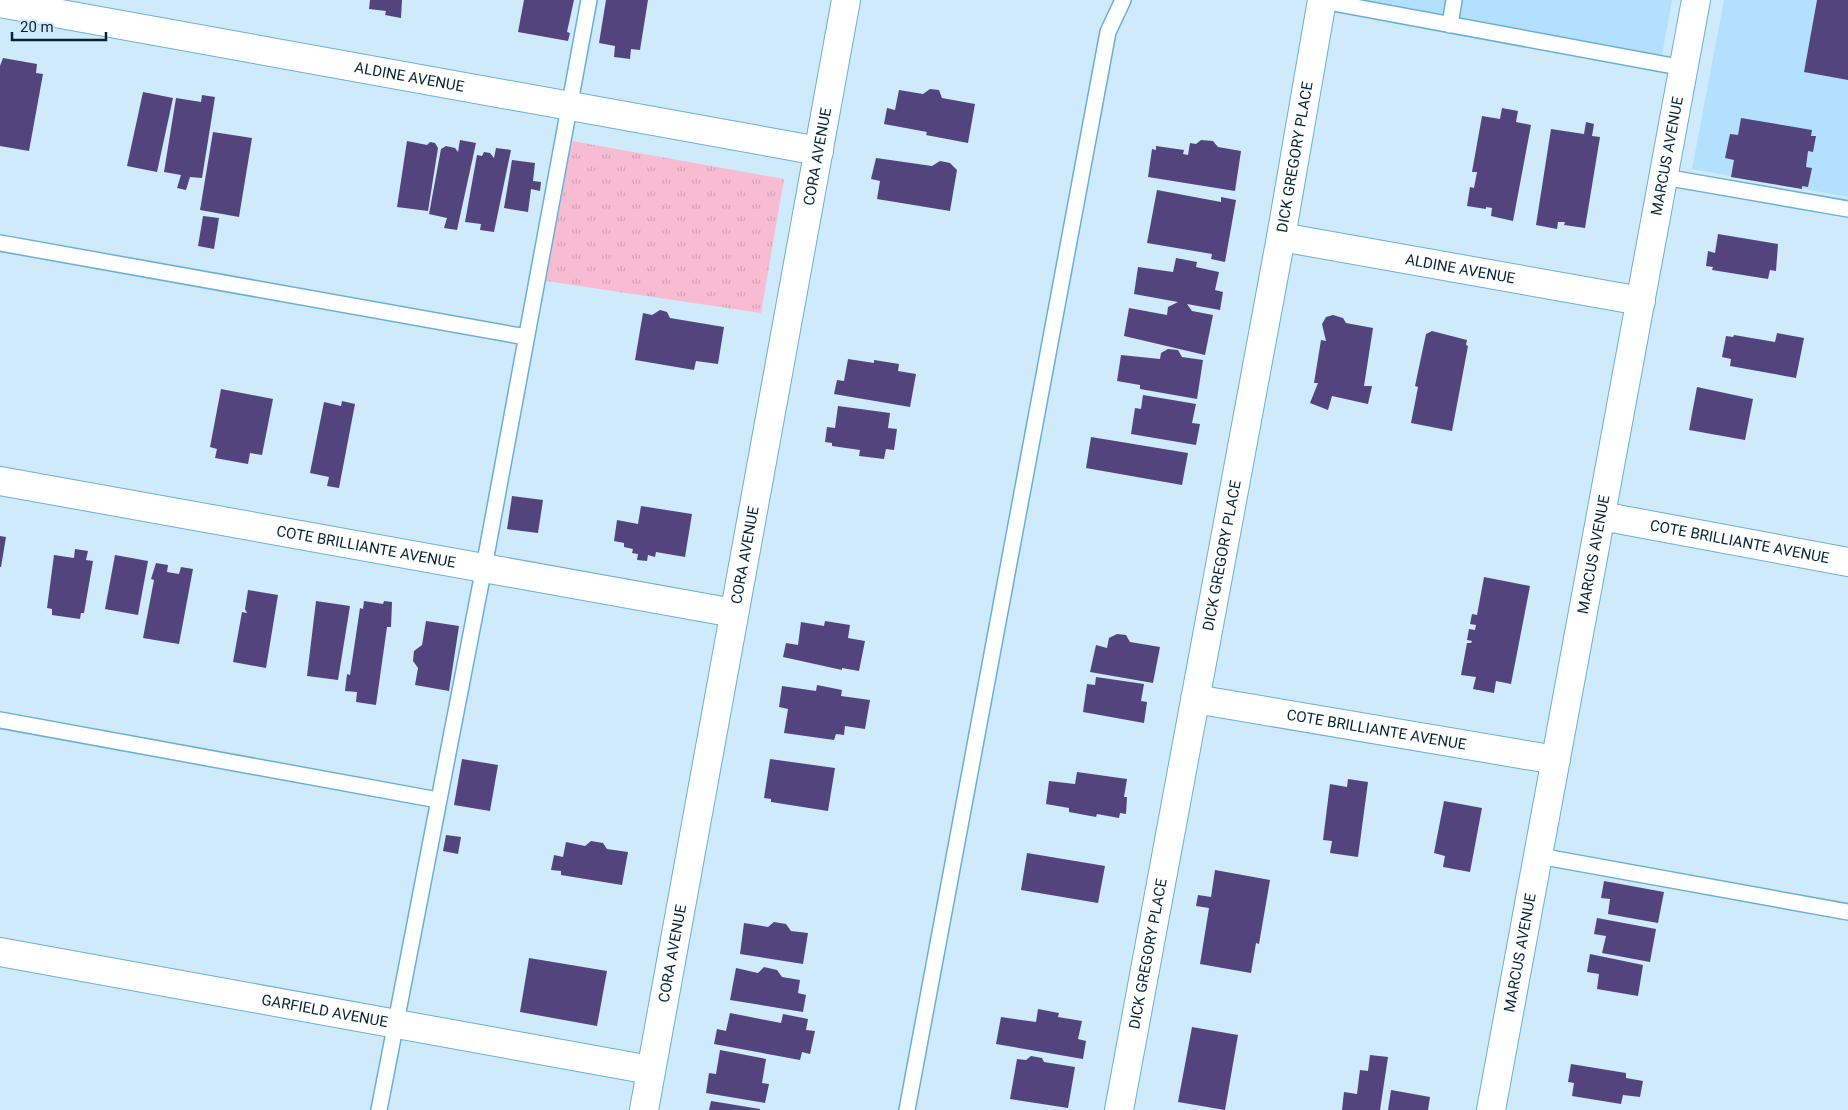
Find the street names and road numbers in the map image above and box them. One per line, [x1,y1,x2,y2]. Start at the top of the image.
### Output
street label: ALDINE AVENUE [353,58,466,96]
street label: DICK GREGORY PLACE [1273,80,1317,234]
street label: MARCUS AVENUE [1647,95,1687,217]
street label: CORA AVENUE [800,106,835,207]
street label: ALDINE AVENUE [1404,250,1517,288]
street label: DICK GREGORY PLACE [1199,478,1245,632]
street label: MARCUS AVENUE [1574,493,1614,615]
street label: CORA AVENUE [727,504,763,605]
street label: COTE BRILLIANTE AVENUE [1649,516,1831,567]
street label: COTE BRILLIANTE AVENUE [275,522,458,572]
street label: COTE BRILLIANTE AVENUE [1285,706,1468,754]
street label: DICK GREGORY PLACE [1125,876,1171,1030]
street label: MARCUS AVENUE [1500,891,1540,1014]
street label: CORA AVENUE [655,903,690,1004]
street label: GARFIELD AVENUE [260,991,390,1031]

